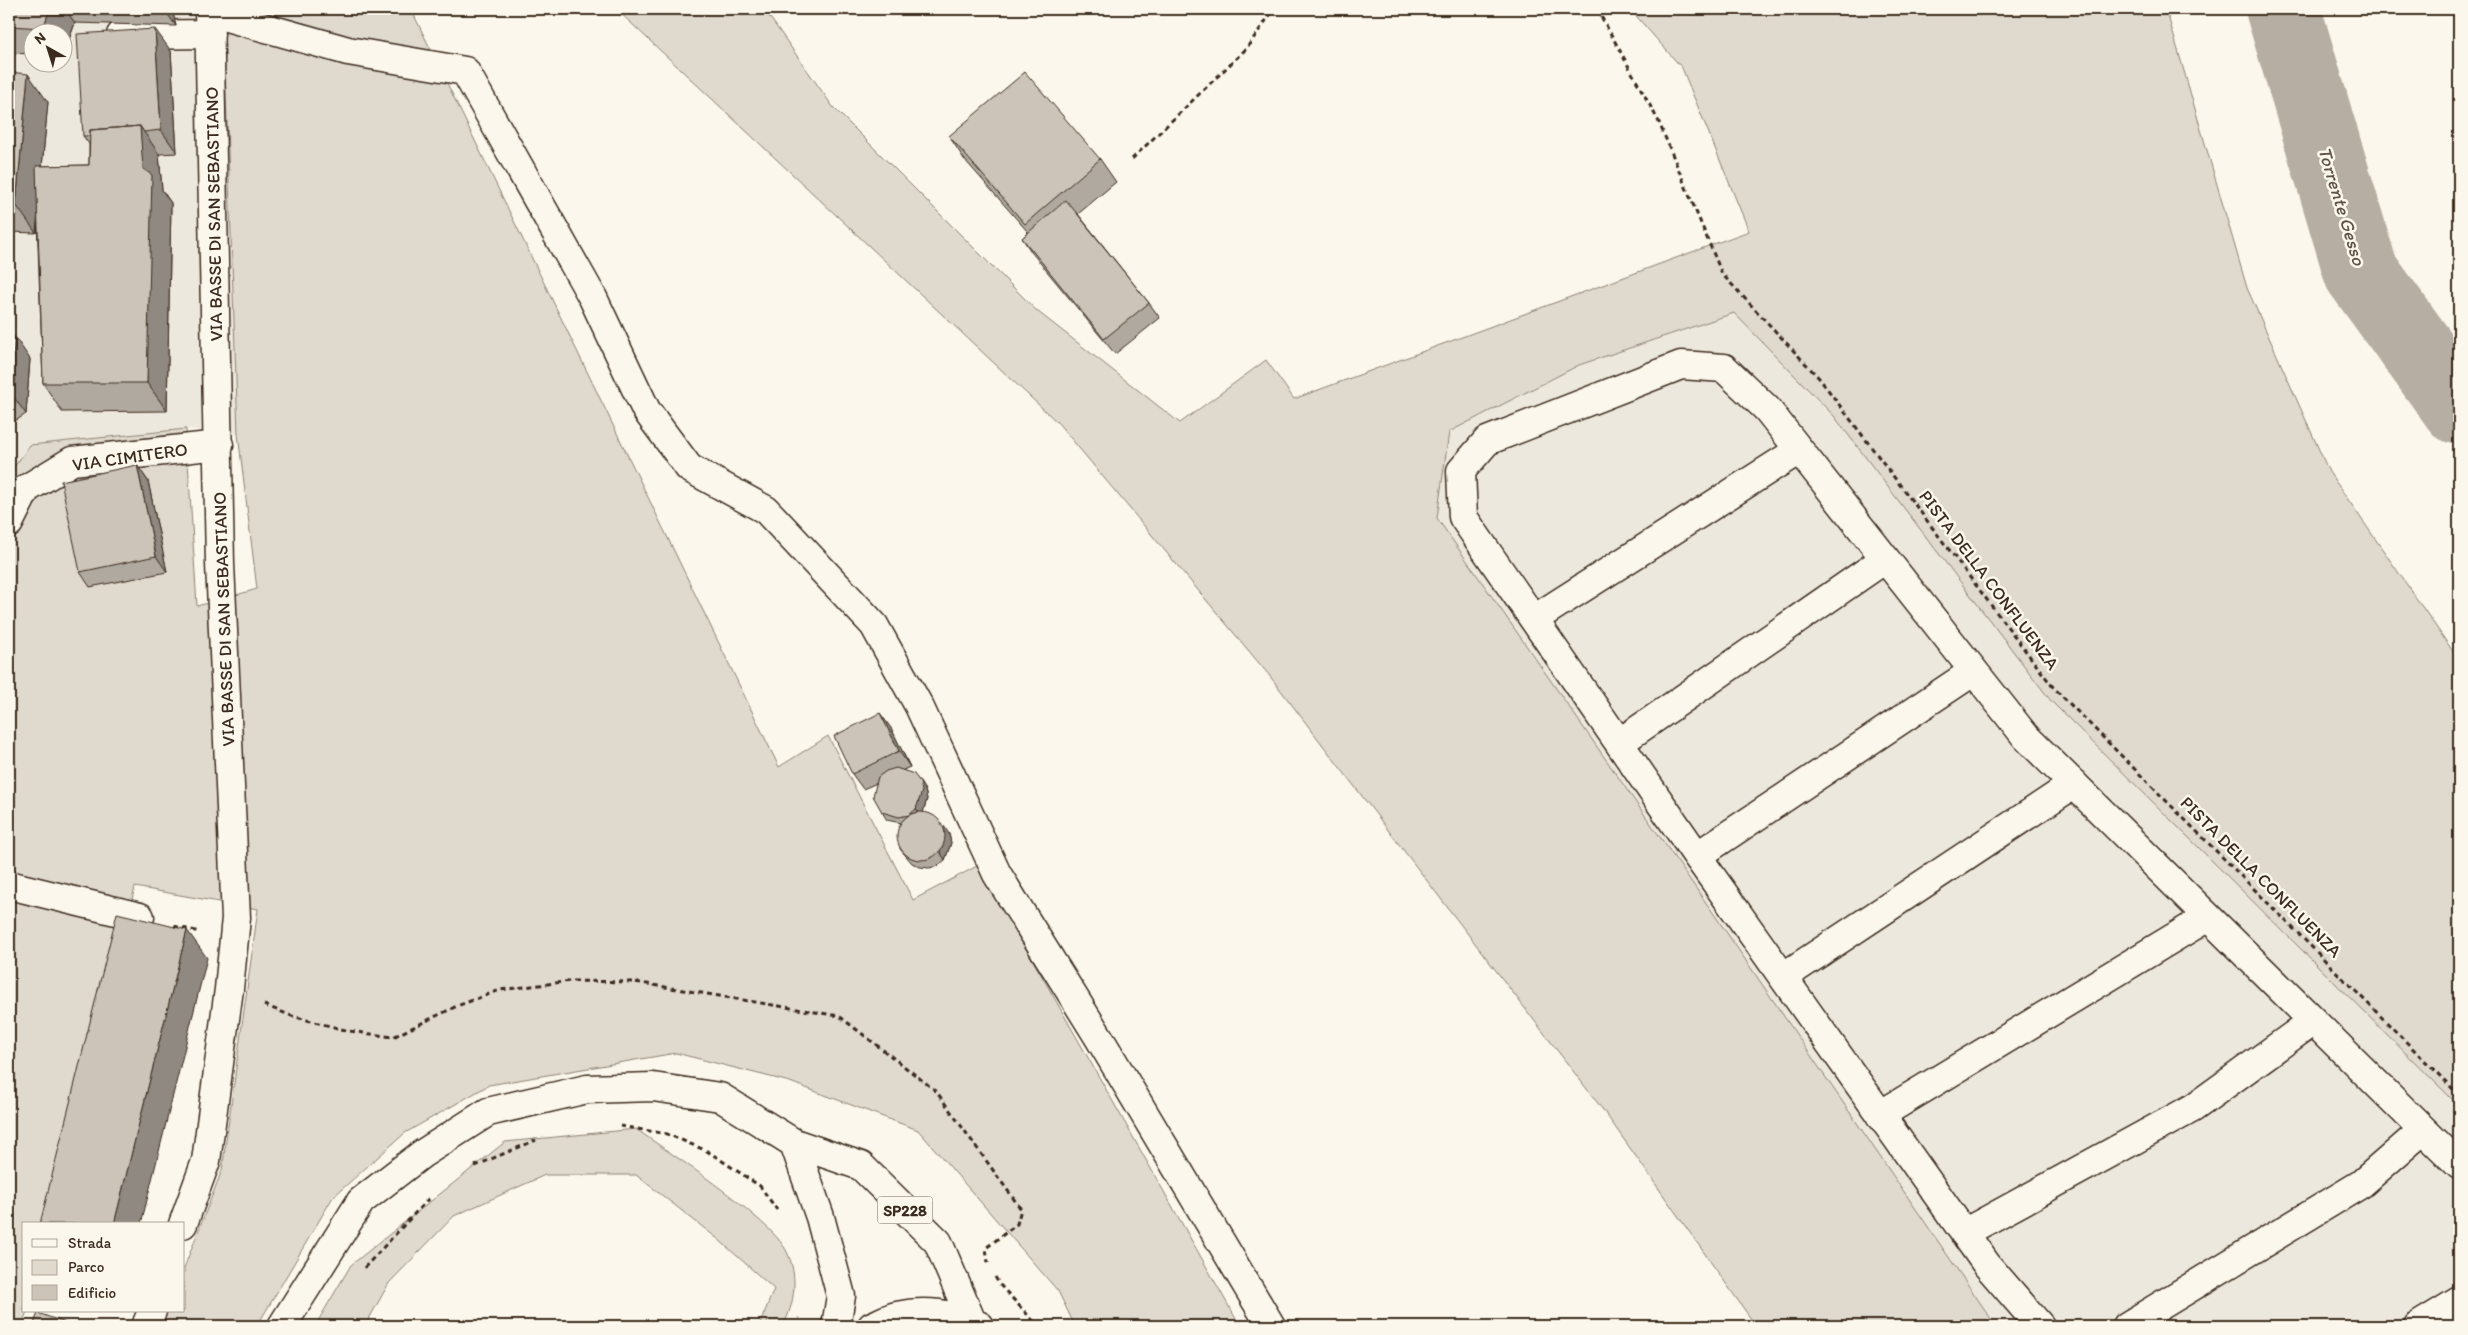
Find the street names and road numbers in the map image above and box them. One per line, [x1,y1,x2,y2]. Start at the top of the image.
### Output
street label: VIA BASSE DI SAN SEBASTIANO [201,86,227,342]
street label: VIA CIMITERO [71,438,189,476]
street label: PISTA DELLA CONFLUENZA [1914,486,2064,675]
street label: VIA BASSE DI SAN SEBASTIANO [209,491,239,747]
street label: PISTA DELLA CONFLUENZA [2176,792,2347,963]
road number: SP228 [878,1196,932,1224]

